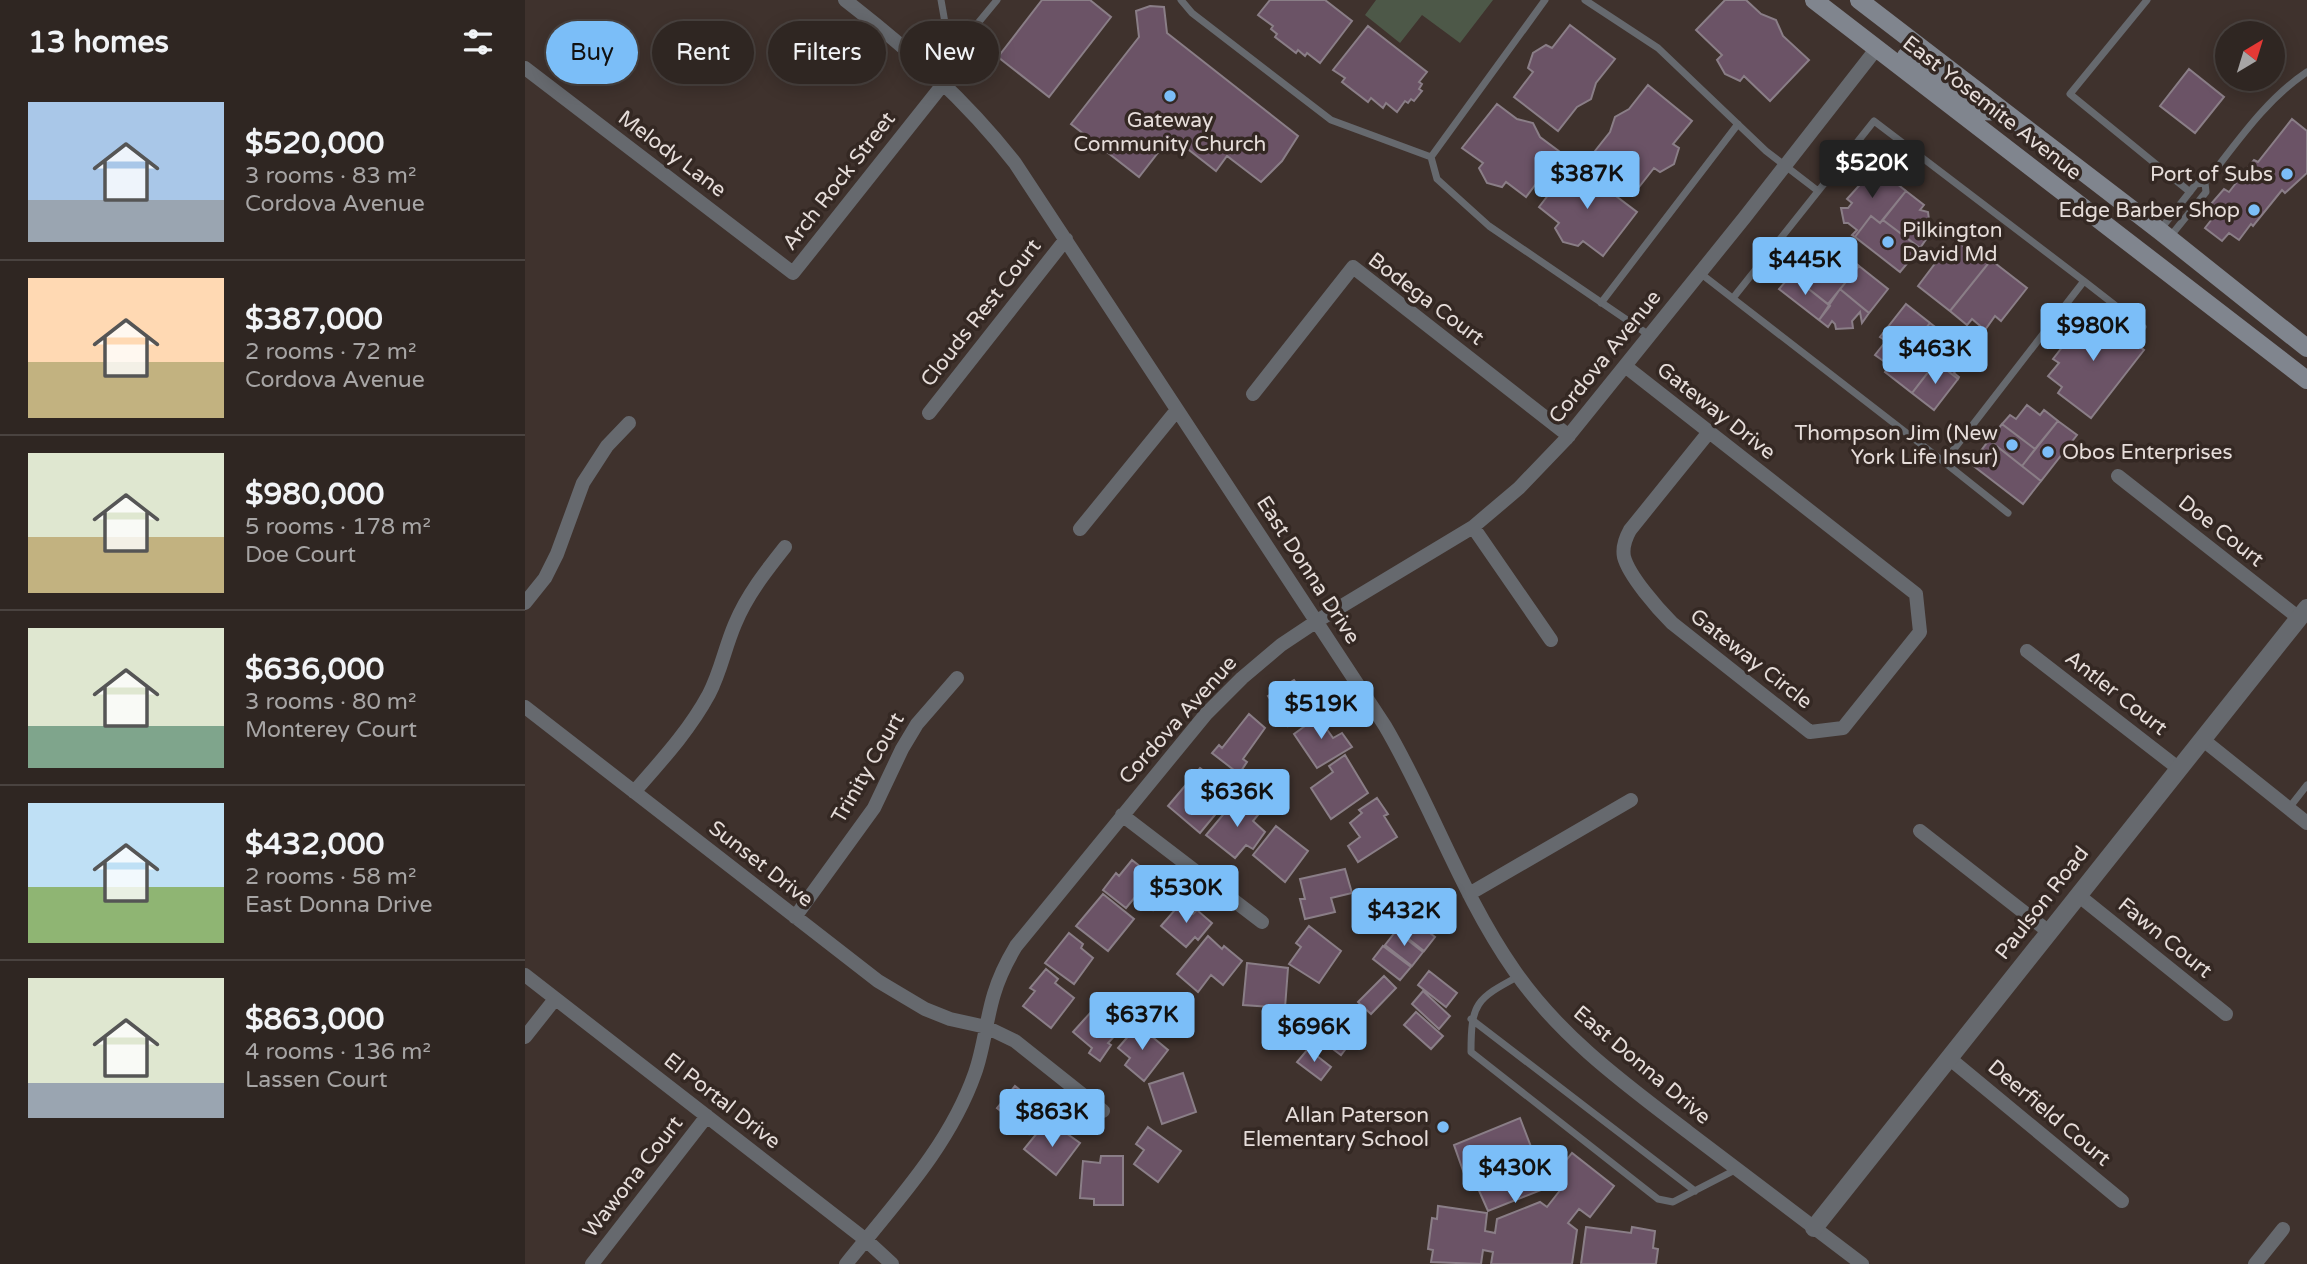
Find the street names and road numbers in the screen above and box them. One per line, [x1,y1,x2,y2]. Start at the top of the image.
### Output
street label: East Yosemite Avenue [1898,30,2086,186]
street label: Melody Lane [613,105,731,203]
street label: Arch Rock Street [777,107,901,255]
street label: Clouds Rest Court [916,234,1046,392]
street label: Bodega Court [1363,247,1489,351]
street label: Cordova Avenue [1544,285,1666,429]
street label: Gateway Drive [1652,357,1780,465]
street label: Doe Court [2173,490,2269,572]
street label: East Donna Drive [1251,491,1365,649]
street label: Gateway Circle [1685,604,1817,714]
street label: Antler Court [2060,645,2172,741]
street label: Cordova Avenue [1114,651,1242,789]
street label: Trinity Court [826,708,910,828]
street label: Sunset Drive [704,816,818,913]
street label: Paulson Road [1990,841,2094,965]
street label: Fawn Court [2113,893,2217,983]
street label: East Donna Drive [1568,1000,1716,1130]
street label: El Portal Drive [659,1048,785,1154]
street label: Deerfield Court [1983,1054,2115,1172]
street label: Wawona Court [578,1111,688,1243]

